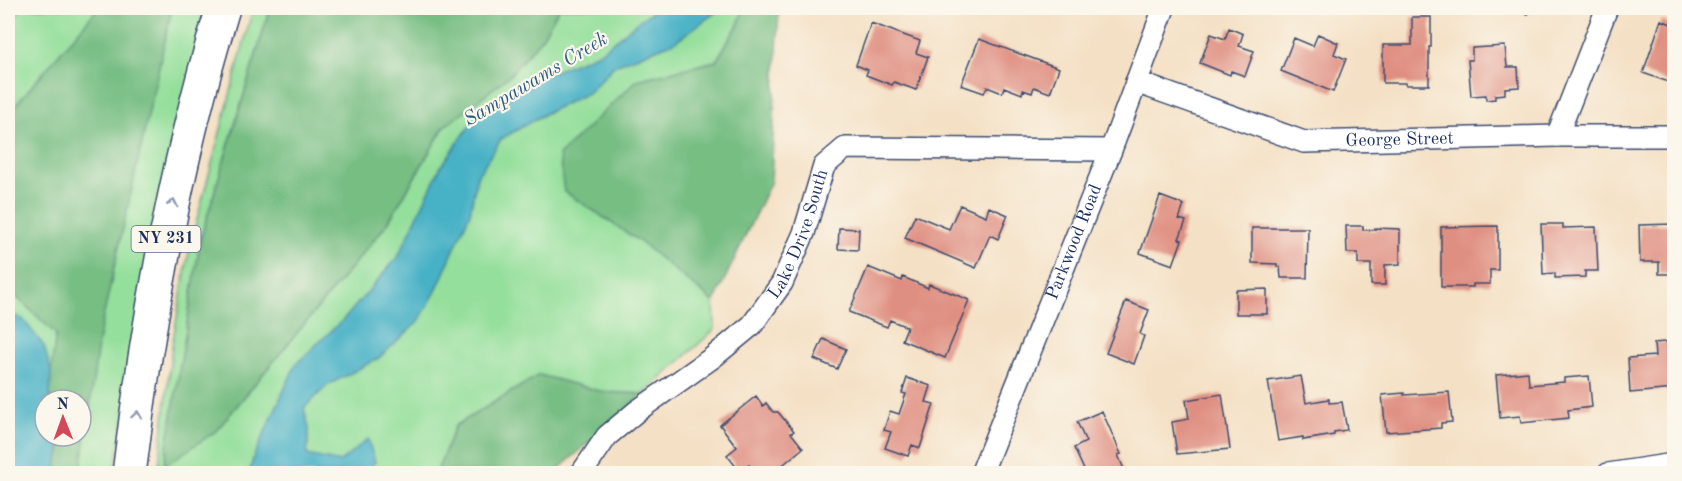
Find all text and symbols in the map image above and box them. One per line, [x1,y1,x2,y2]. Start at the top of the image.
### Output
water label: Sampawams Creek [461,29,612,131]
street label: George Street [1345,129,1454,150]
street label: Lake Drive South [765,167,832,302]
street label: Parkwood Road [1043,182,1105,302]
one-way arrow [166,198,179,208]
road number: NY 231 [132,226,201,252]
north arrow [33,388,93,448]
text: N [57,397,70,413]
one-way arrow [130,411,142,420]

